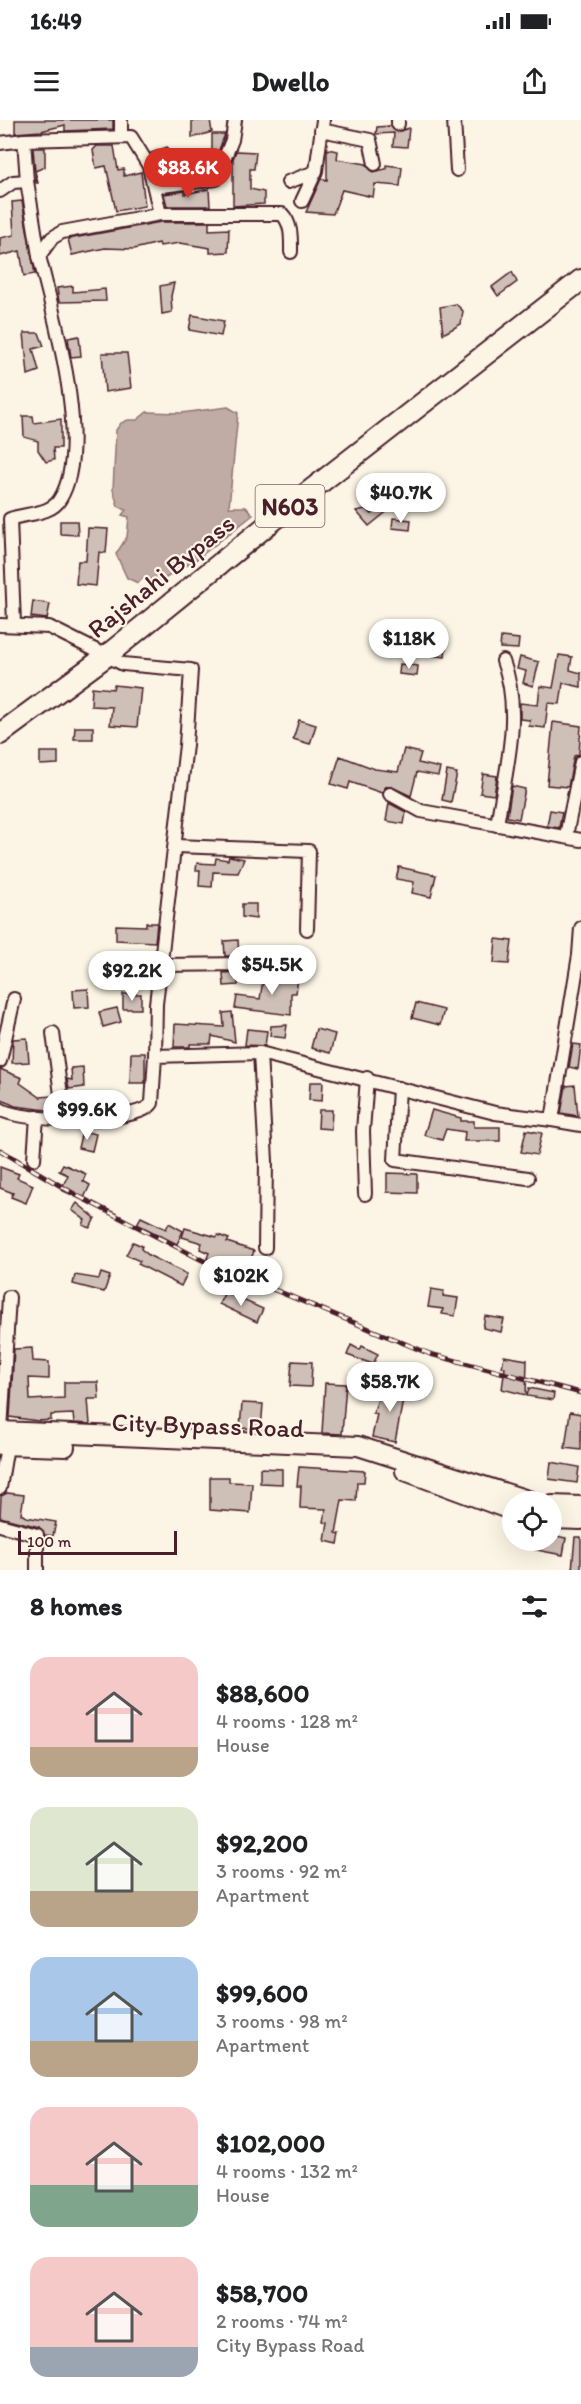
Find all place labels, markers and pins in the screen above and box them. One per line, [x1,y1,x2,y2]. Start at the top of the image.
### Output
pin: $88.6K [139,148,237,199]
pin: $40.7K [352,473,450,524]
pin: $118K [367,619,451,670]
pin: $54.5K [223,945,321,996]
pin: $92.2K [83,951,181,1002]
pin: $99.6K [38,1090,136,1141]
pin: $102K [199,1256,283,1307]
pin: $58.7K [341,1362,439,1413]

